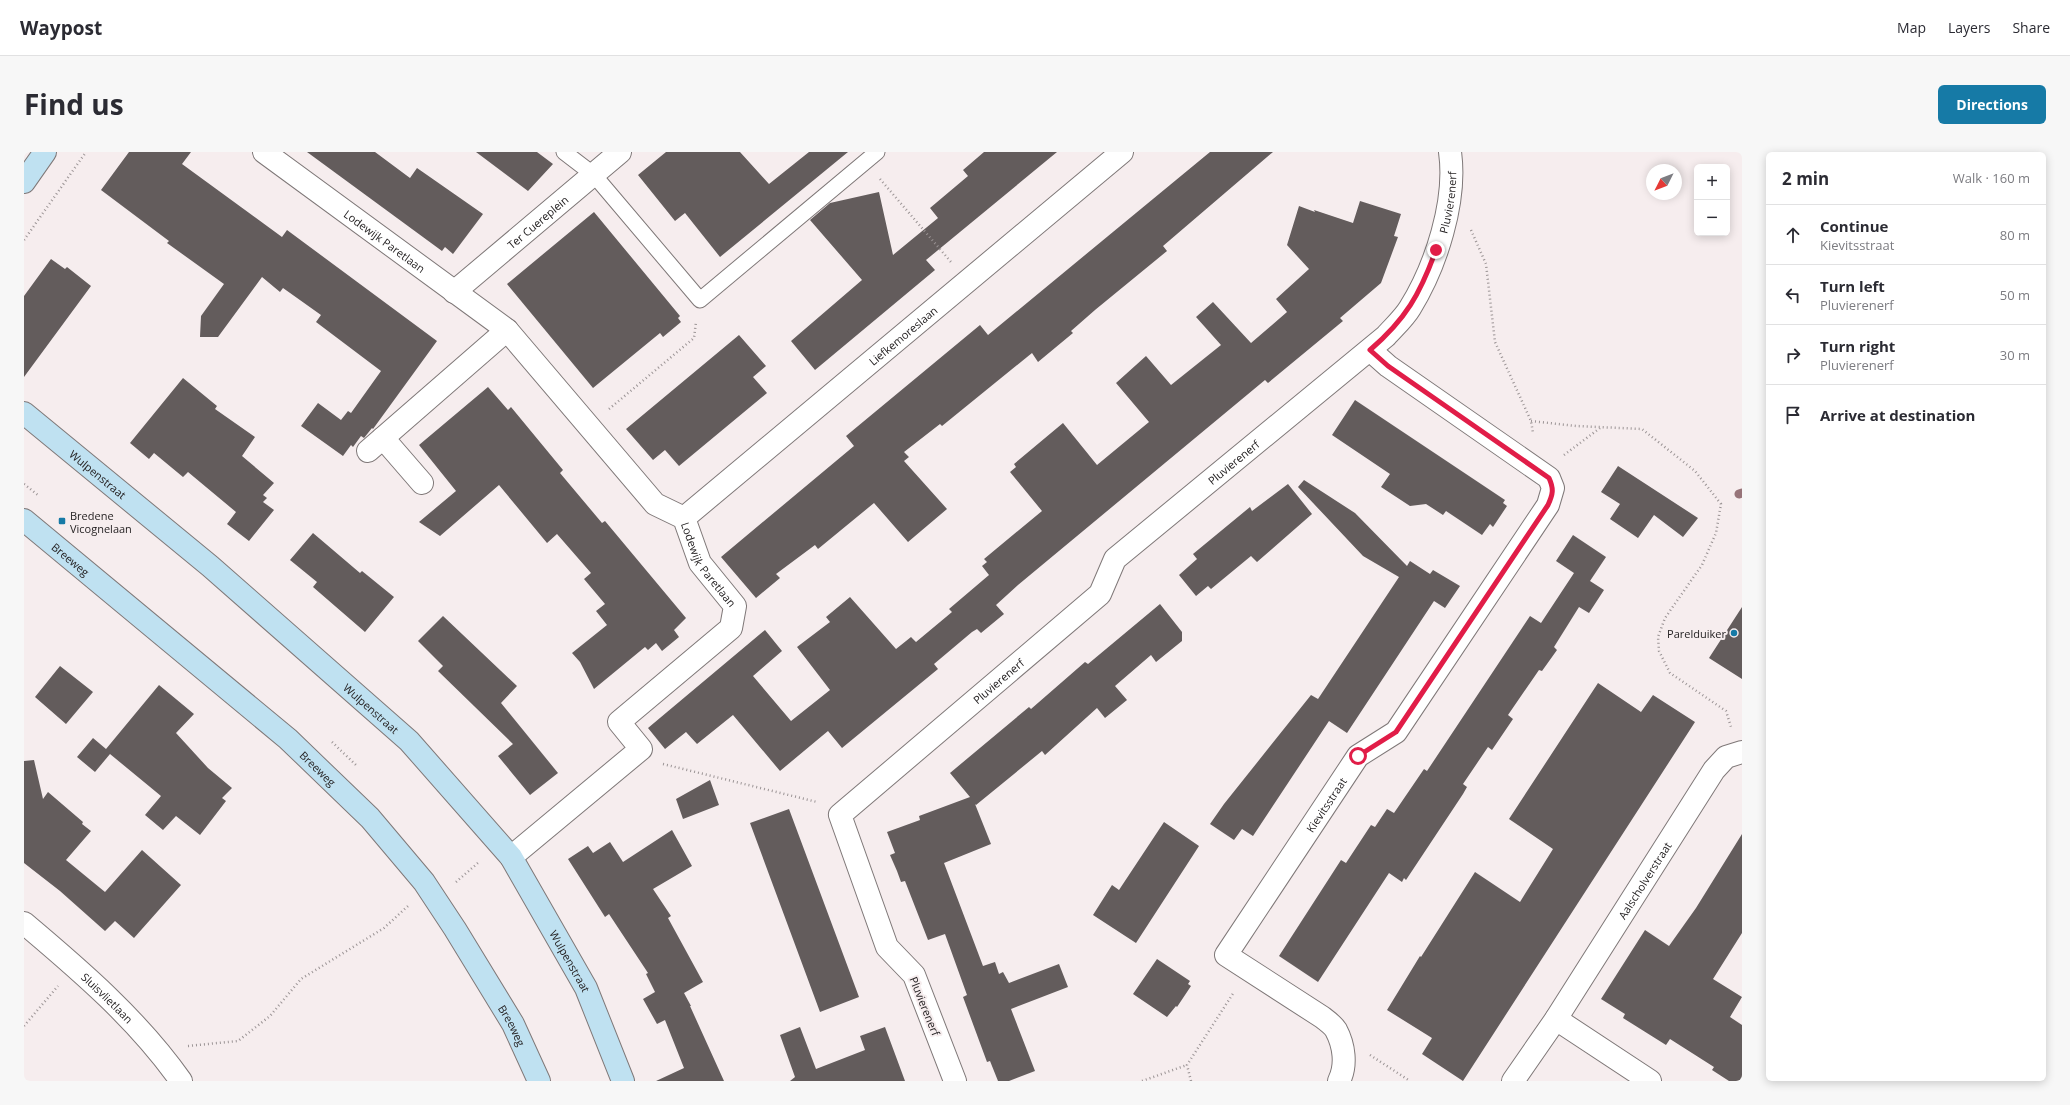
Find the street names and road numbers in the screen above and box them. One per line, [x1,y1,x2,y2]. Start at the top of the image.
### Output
street label: Pluvierenerf [1435,170,1459,235]
street label: Ter Cuereplein [504,192,571,252]
street label: Lodewijk Paretlaan [341,206,429,275]
street label: Liefkemoreslaan [865,302,940,368]
street label: Pluvierenerf [1204,435,1263,487]
street label: Wulpenstraat [67,446,130,502]
street label: Lodewijk Paretlaan [678,520,740,610]
street label: Breeweg [49,539,93,579]
street label: Pluvierenerf [969,654,1028,707]
street label: Wulpenstraat [341,680,403,737]
street label: Breeweg [297,747,340,789]
street label: Kievitsstraat [1302,774,1350,835]
street label: Aalscholverstraat [1614,839,1674,921]
street label: Wulpenstraat [547,927,594,994]
street label: Sluisvlietlaan [79,969,137,1026]
street label: Pluvierenerf [906,974,944,1039]
street label: Breeweg [495,1002,529,1048]

